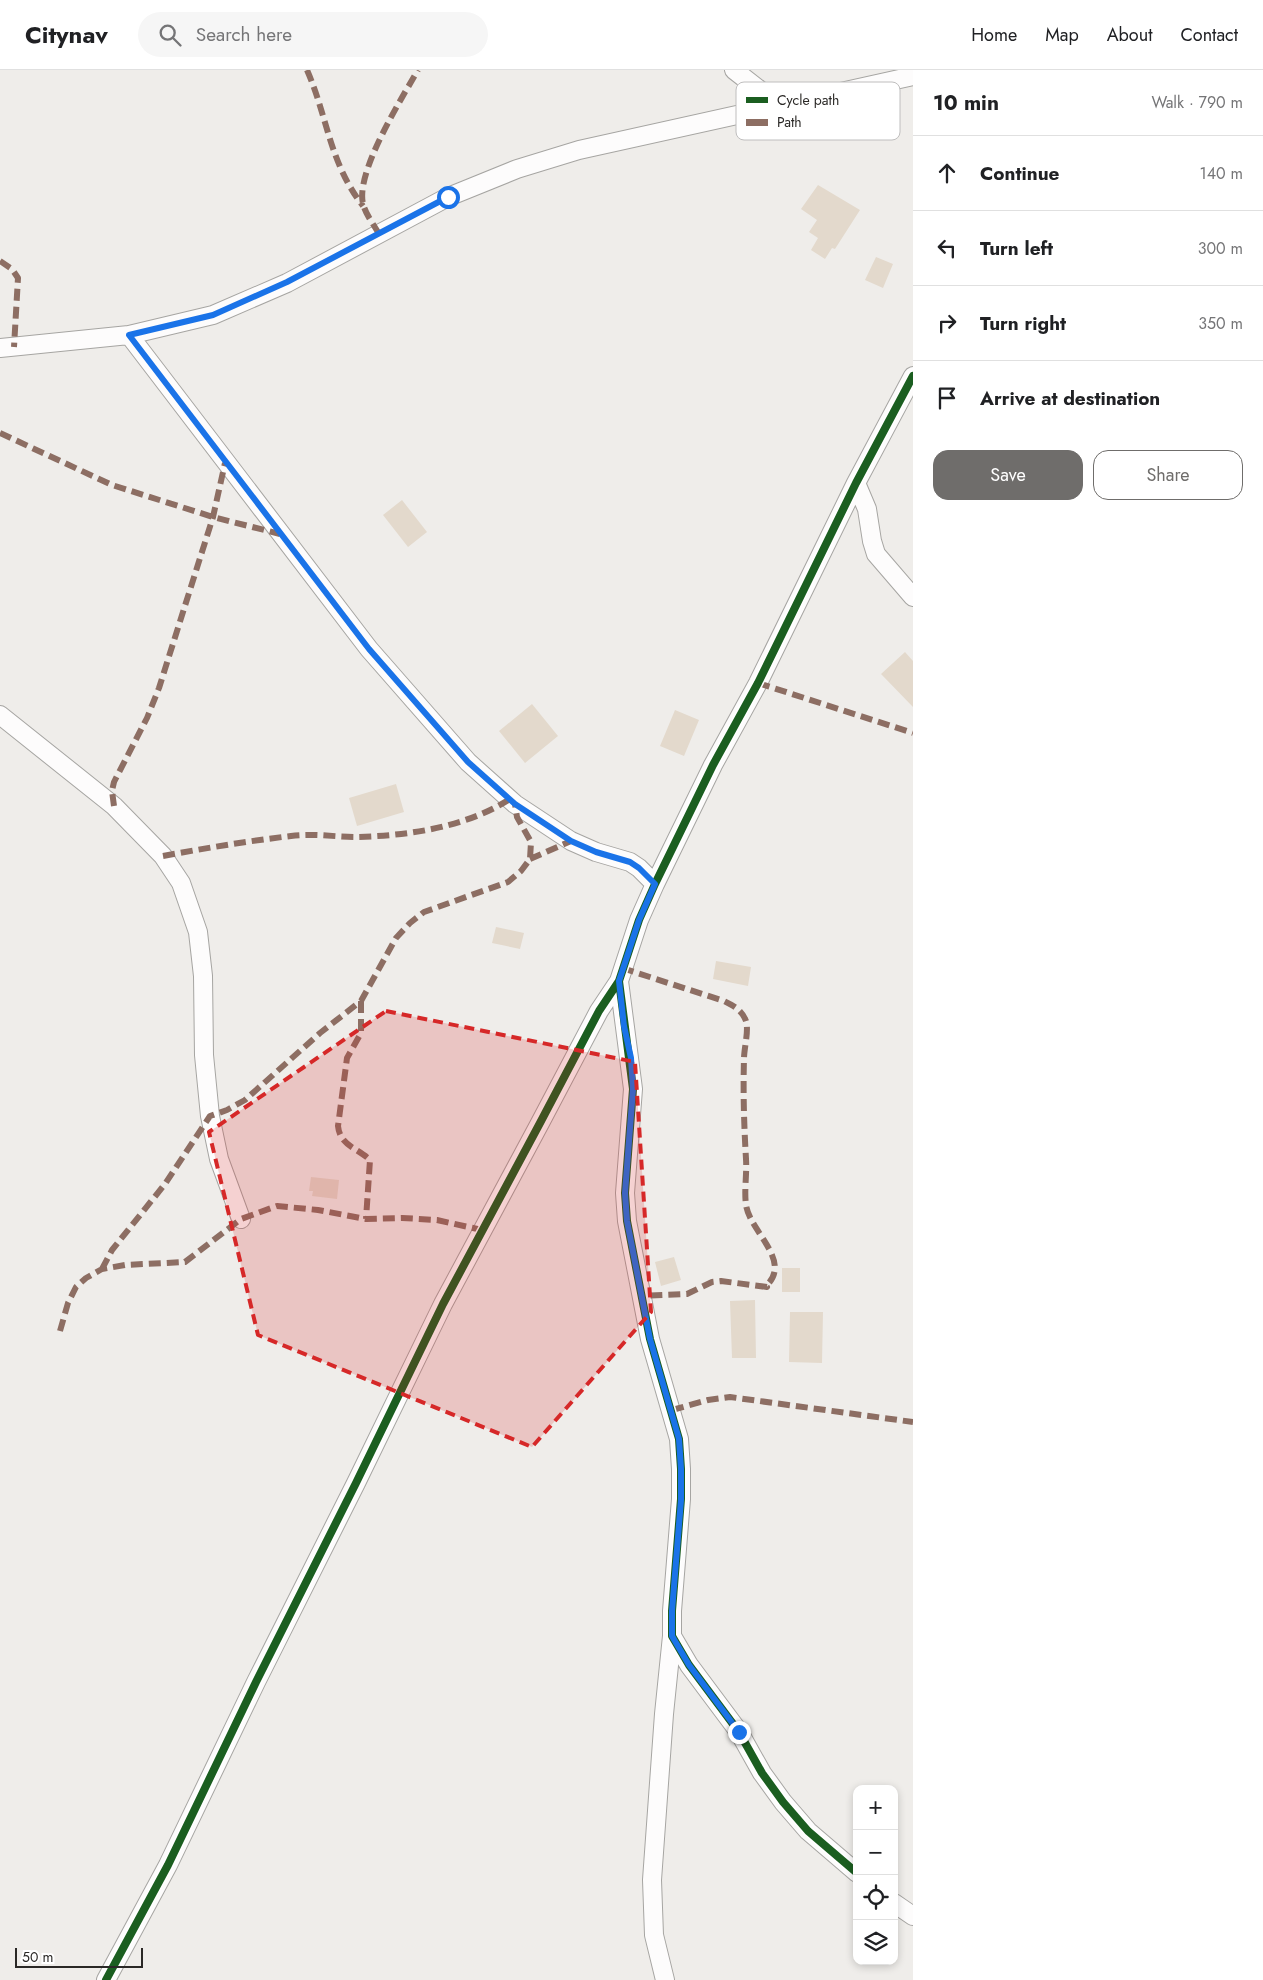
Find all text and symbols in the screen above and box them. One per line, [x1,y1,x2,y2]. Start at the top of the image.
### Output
search box [138,12,488,57]
text: Citynav [25,17,108,52]
icon: search [156,21,184,49]
text: Search here [196,21,292,48]
text: Home [971,22,1017,48]
text: Map [1045,22,1079,48]
text: About [1107,22,1152,48]
text: Contact [1180,22,1238,48]
legend [736,82,900,140]
text: 10 min [933,88,999,118]
text: Cycle path [777,90,839,110]
text: Walk · 790 m [1151,91,1243,114]
text: Path [777,112,802,132]
icon: ahead [933,159,961,187]
text: Continue [980,160,1059,187]
text: 140 m [1200,162,1243,185]
route start [437,186,460,209]
icon: left [933,234,961,262]
text: Turn left [980,235,1053,262]
text: 300 m [1198,237,1243,260]
icon: right [933,309,961,337]
text: Turn right [980,310,1066,337]
text: 350 m [1198,312,1243,335]
icon: arrive [933,384,961,412]
text: Arrive at destination [980,385,1160,412]
button: Save [933,450,1083,500]
button: Share [1093,450,1243,500]
route end [728,1721,751,1744]
map controls [853,1785,898,1965]
button: + [853,1785,898,1830]
button: − [853,1830,898,1875]
button: locate [853,1875,898,1920]
button: layers [853,1920,898,1965]
scale bar [15,1945,142,1968]
text: 50 m [22,1947,53,1967]

